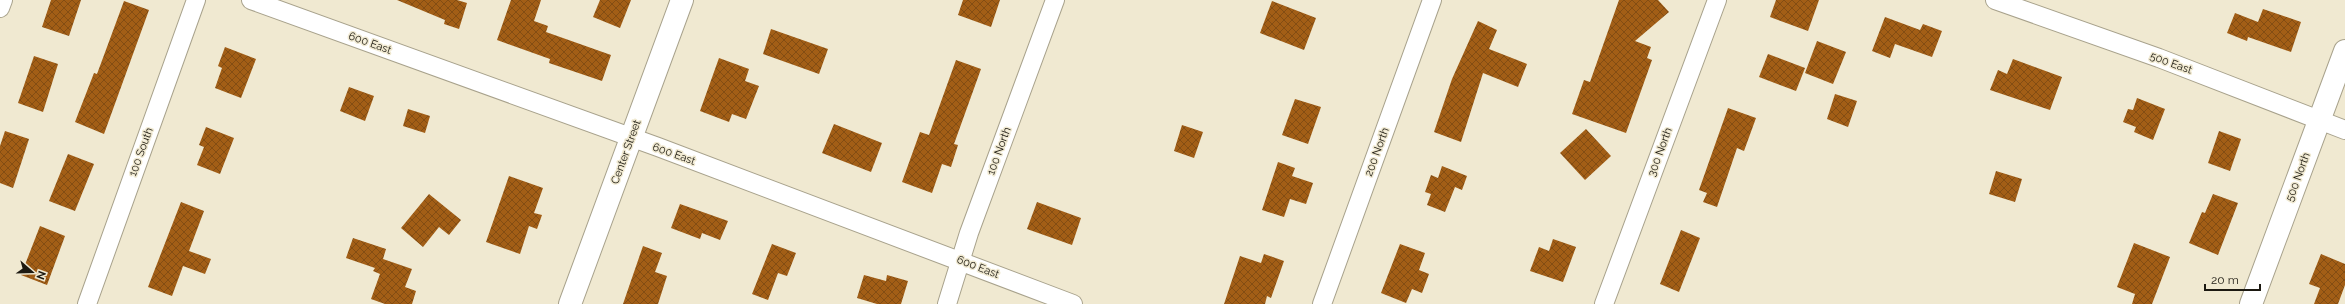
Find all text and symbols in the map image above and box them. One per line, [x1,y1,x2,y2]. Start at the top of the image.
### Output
street label: 600 East [347,29,393,57]
street label: 500 East [2148,49,2194,77]
street label: Center Street [608,118,644,186]
street label: 100 North [984,125,1014,177]
street label: 100 South [126,126,156,178]
street label: 200 North [1362,126,1392,178]
street label: 300 North [1645,126,1675,178]
street label: 600 East [651,140,697,168]
street label: 500 North [2283,151,2313,203]
north arrow [12,252,52,292]
street label: 600 East [955,253,1001,281]
scale bar [2205,266,2260,292]
text: N [33,269,48,281]
text: 20 m [2211,273,2239,287]

